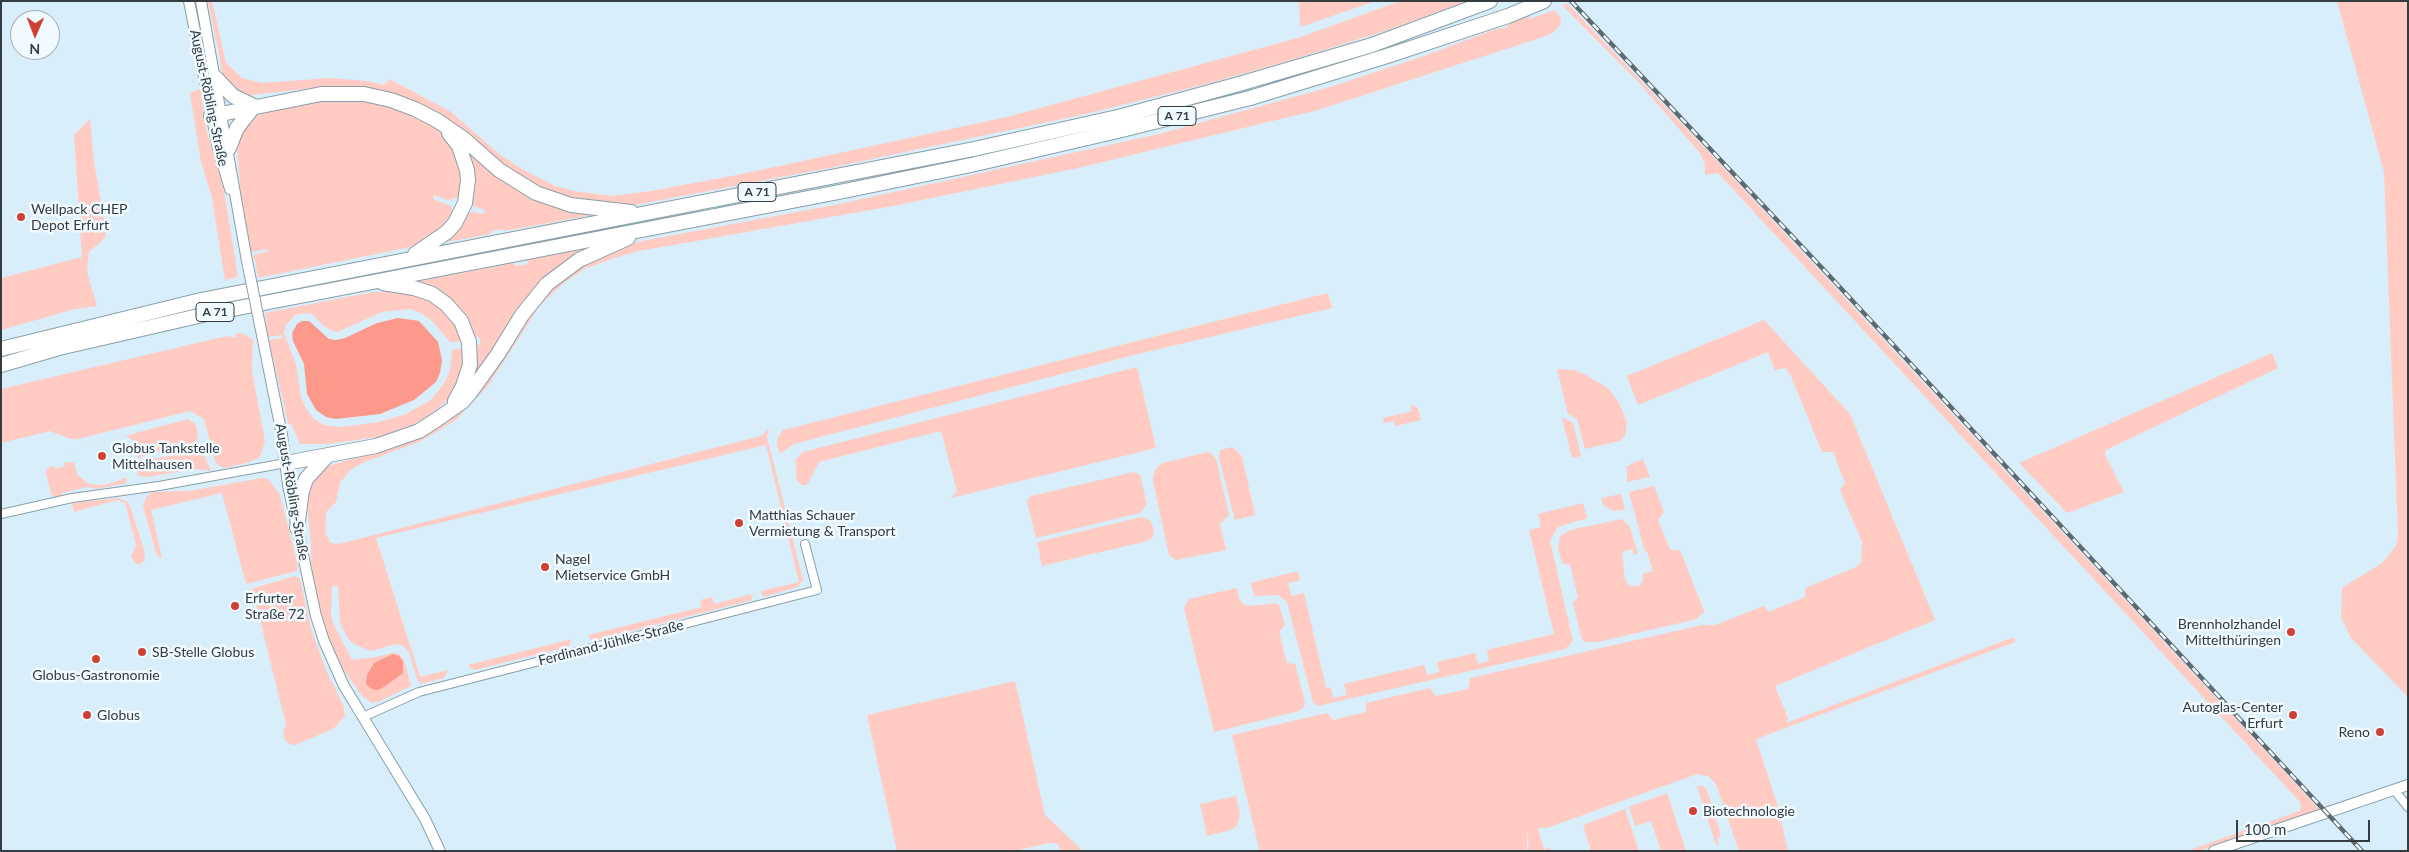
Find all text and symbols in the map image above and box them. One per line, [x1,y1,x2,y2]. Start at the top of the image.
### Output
north arrow [10,10,60,60]
street label: August-Röbling-Straße [186,28,232,168]
text: N [29,41,40,58]
road number: A 71 [1158,106,1196,125]
road number: A 71 [738,182,776,202]
place label: Wellpack CHEP Depot Erfurt [31,201,127,233]
marker: Wellpack CHEP Depot Erfurt [15,211,27,223]
road number: A 71 [196,302,234,322]
street label: August-Röbling-Straße [272,422,312,562]
place label: Globus Tankstelle Mittelhausen [112,440,220,472]
marker: Globus Tankstelle Mittelhausen [96,450,108,462]
place label: Matthias Schauer Vermietung & Transport [749,507,896,540]
marker: Matthias Schauer Vermietung & Transport [733,517,745,529]
place label: Nagel Mietservice GmbH [555,551,670,584]
marker: Nagel Mietservice GmbH [539,561,551,573]
place label: Erfurter Straße 72 [245,590,305,622]
marker: Erfurter Straße 72 [229,600,241,612]
place label: Brennholzhandel Mittelthüringen [2178,616,2281,648]
street label: Ferdinand-Jühlke-Straße [537,617,685,669]
marker: Brennholzhandel Mittelthüringen [2285,626,2297,638]
place label: SB-Stelle Globus [152,644,254,660]
marker: SB-Stelle Globus [136,646,148,658]
marker: Globus-Gastronomie [90,653,102,665]
place label: Globus-Gastronomie [32,667,160,683]
place label: Autoglas-Center Erfurt [2182,699,2283,732]
place label: Globus [97,707,140,723]
marker: Globus [81,709,93,721]
marker: Autoglas-Center Erfurt [2287,709,2299,721]
place label: Reno [2339,724,2370,740]
marker: Reno [2374,726,2386,738]
place label: Biotechnologie [1703,803,1795,819]
marker: Biotechnologie [1687,805,1699,817]
scale bar [2239,810,2373,842]
text: 100 m [2244,820,2286,838]

